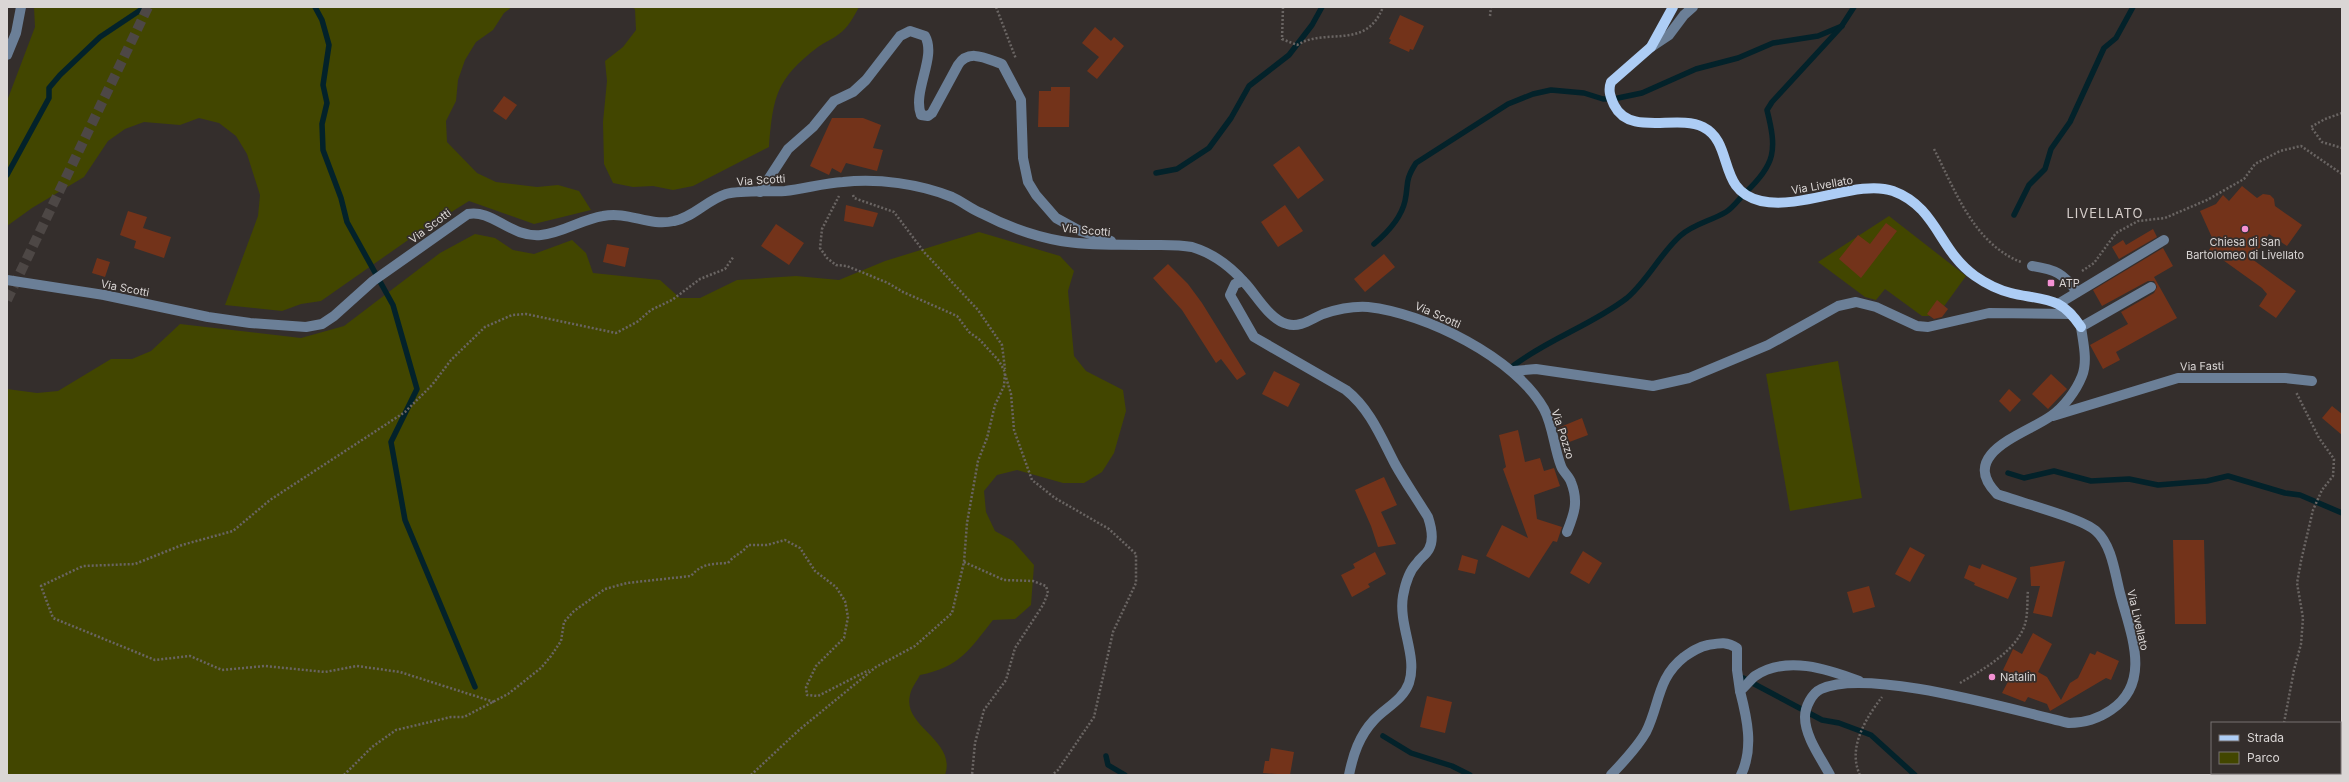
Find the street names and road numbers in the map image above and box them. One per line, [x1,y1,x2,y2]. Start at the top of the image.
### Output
street label: Via Scotti [736,171,786,189]
street label: Via Livellato [1790,173,1854,197]
street label: Via Scotti [406,206,454,246]
street label: Via Scotti [1061,221,1111,239]
street label: Via Scotti [100,276,150,300]
street label: Via Scotti [1413,299,1463,331]
street label: Via Fasti [2180,359,2224,373]
street label: Via Pozzo [1548,407,1578,461]
street label: Via Livellato [2124,588,2152,652]

